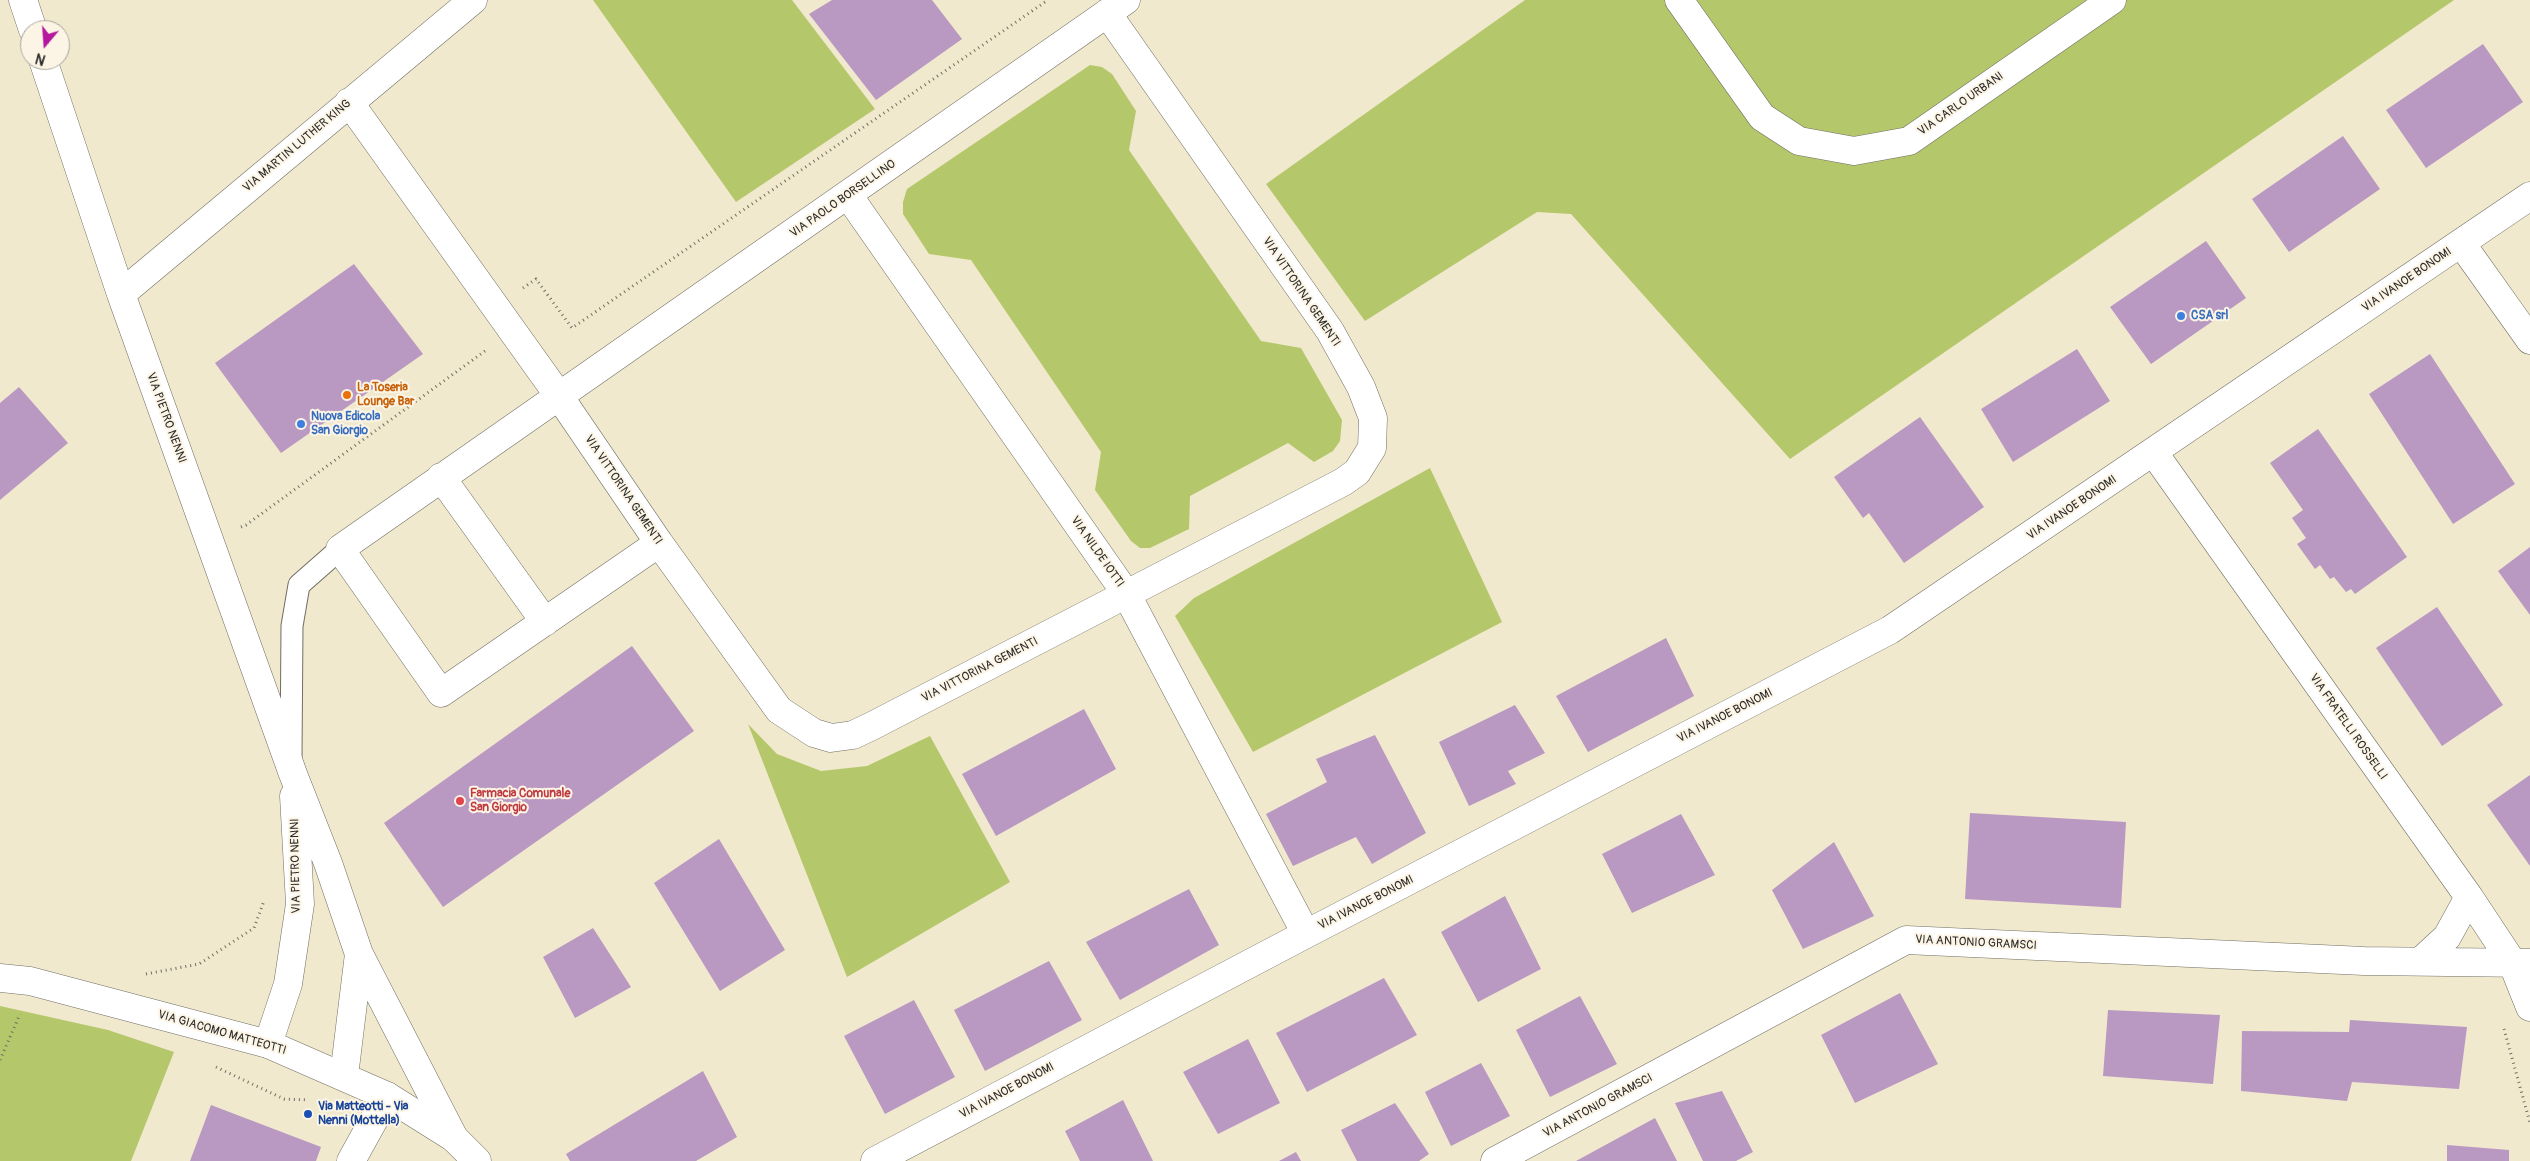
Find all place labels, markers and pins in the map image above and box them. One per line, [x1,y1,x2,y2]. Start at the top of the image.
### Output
place label: CSA srl [2191,309,2228,323]
marker: CSA srl [2175,310,2187,322]
place label: La Toseria Lounge Bar [357,381,414,409]
marker: La Toseria Lounge Bar [341,389,353,401]
place label: Nuova Edicola San Giorgio [311,410,380,438]
marker: Nuova Edicola San Giorgio [295,418,307,430]
place label: Farmacia Comunale San Giorgio [470,787,570,815]
marker: Farmacia Comunale San Giorgio [454,795,466,807]
place label: Via Matteotti - Via Nenni (Mottella) [318,1100,408,1128]
marker: Via Matteotti - Via Nenni (Mottella) [302,1108,314,1120]

